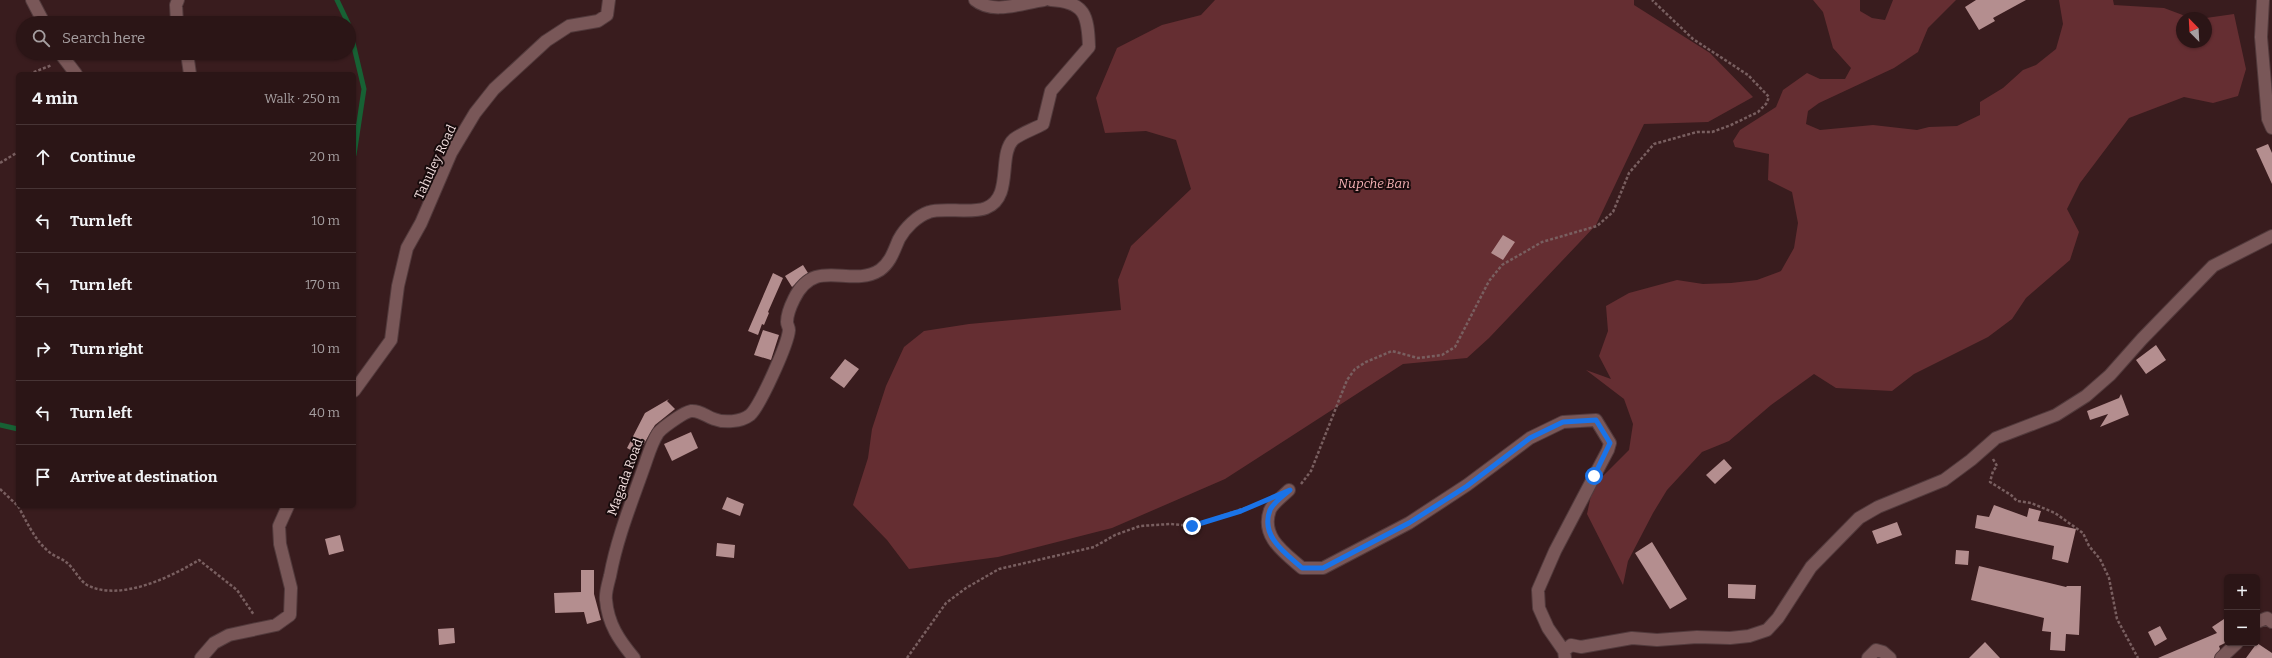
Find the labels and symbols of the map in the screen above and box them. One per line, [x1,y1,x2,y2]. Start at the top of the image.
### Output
north arrow [2176,12,2212,48]
street label: Tahuley Road [411,122,459,202]
park label: Nupche Ban [1338,176,1410,191]
street label: Magada Road [604,436,646,517]
route start [1585,467,1603,485]
route end [1183,517,1201,535]

